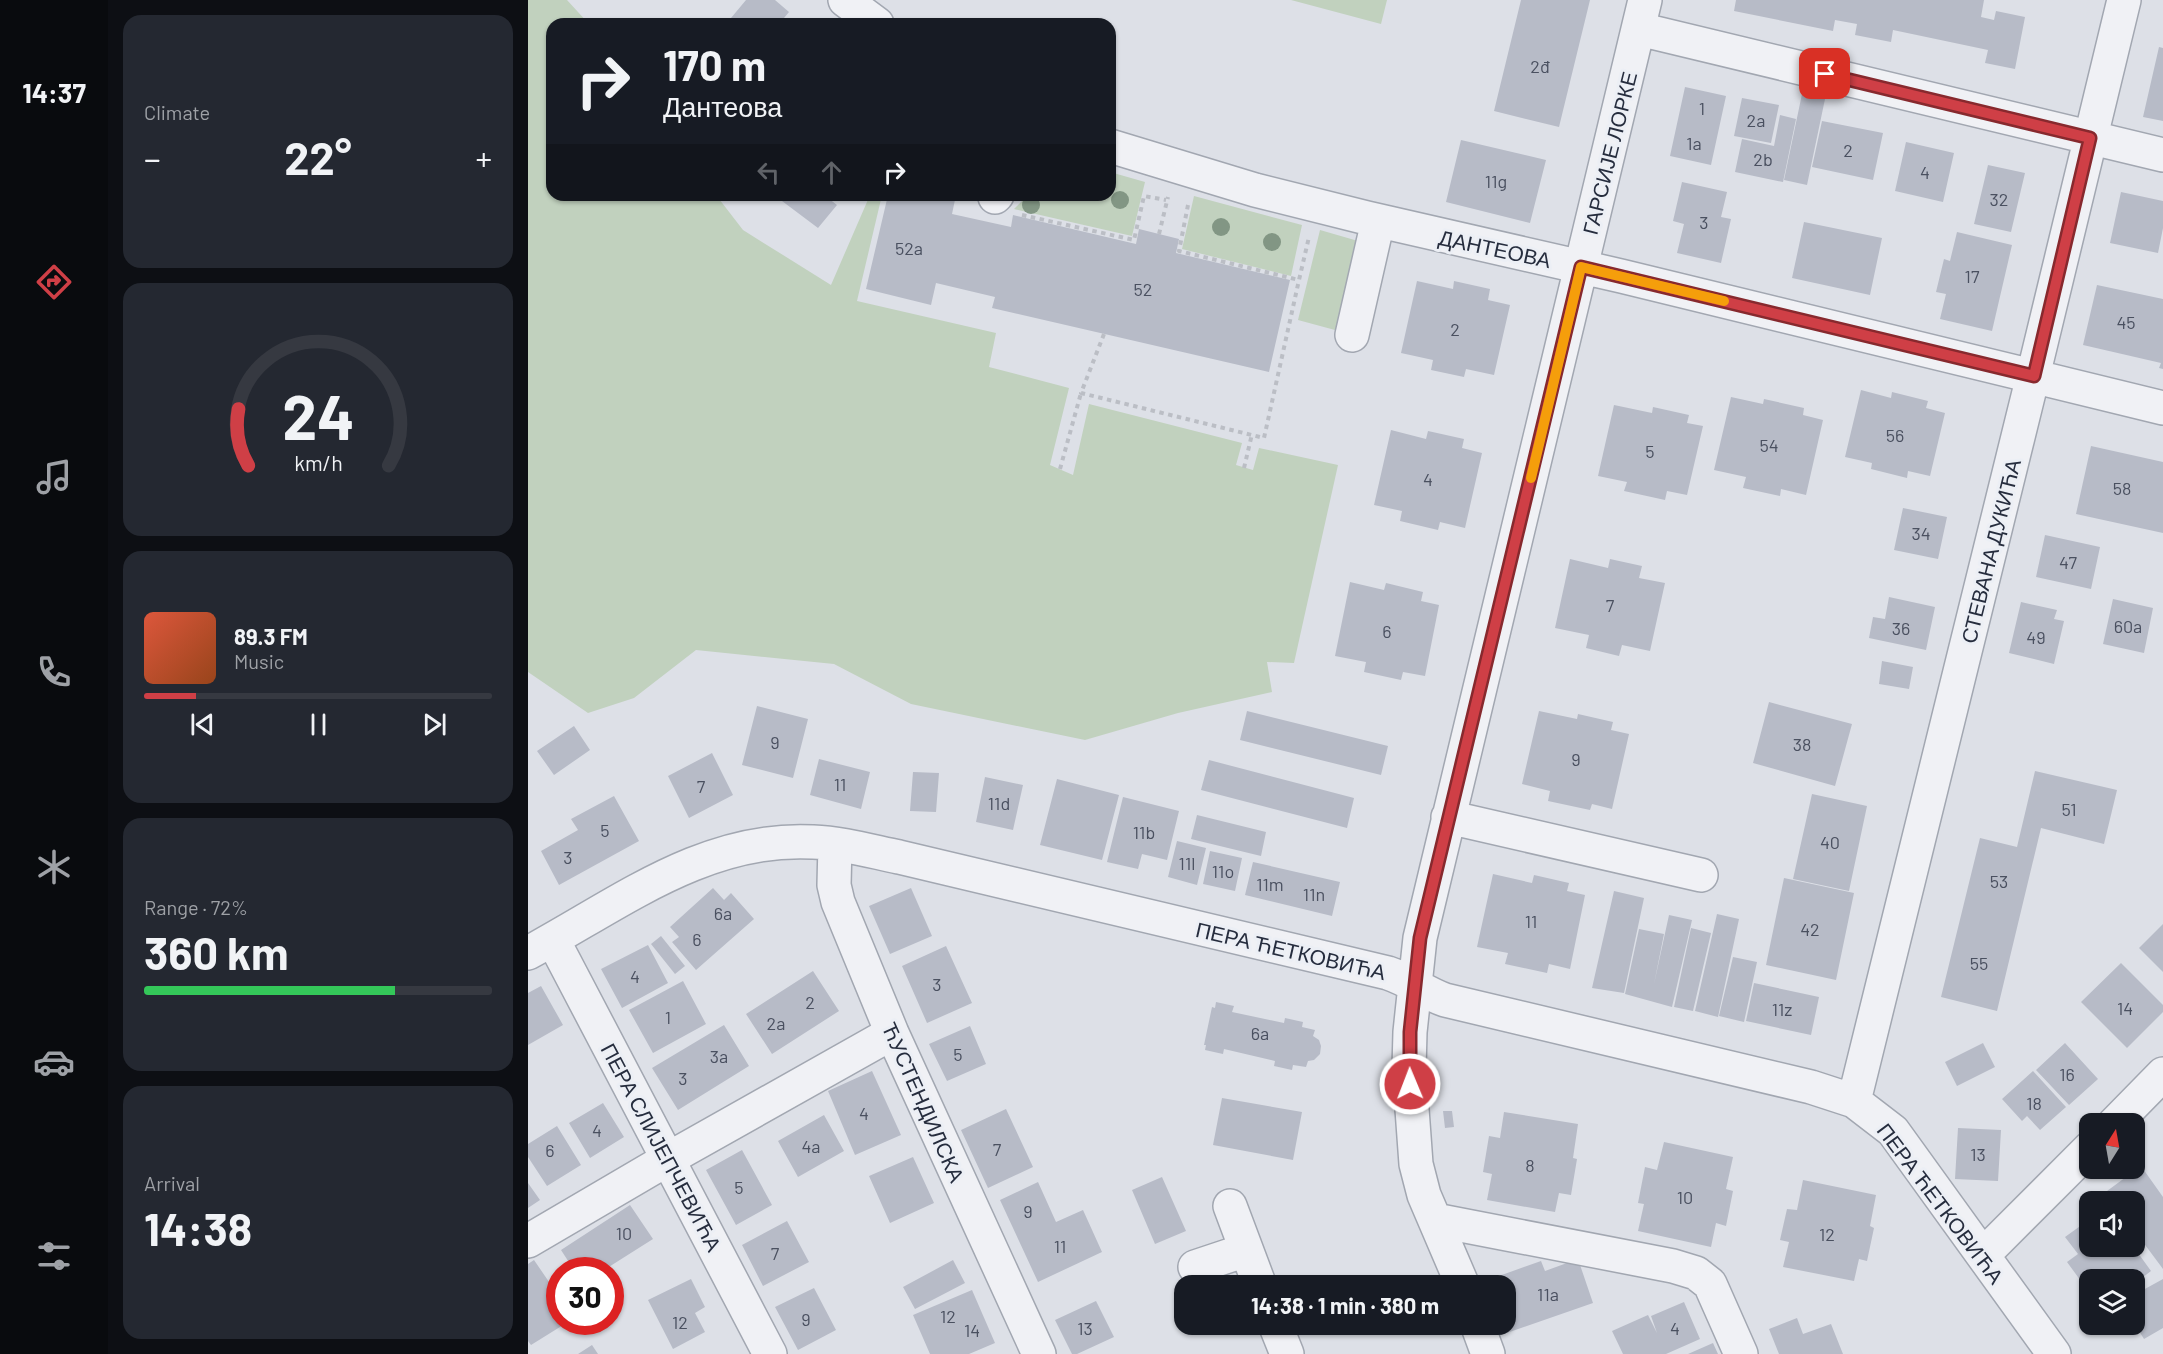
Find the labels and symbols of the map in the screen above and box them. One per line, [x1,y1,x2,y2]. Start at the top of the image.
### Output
pin [1799,48,1850,99]
house number: 2đ [1530,55,1550,77]
street label: ГАРСИЈЕ ЛОРКЕ [1577,69,1641,237]
house number: 1 [1699,97,1705,119]
house number: 2a [1747,109,1765,131]
house number: 1a [1686,132,1702,154]
house number: 2 [1843,139,1853,161]
house number: 2b [1753,148,1773,170]
house number: 4 [1920,161,1930,183]
house number: 11g [1485,170,1507,192]
house number: 32 [1990,188,2008,210]
house number: 3 [1699,211,1709,233]
street label: ДАНТЕОВА [1437,224,1553,272]
house number: 52a [895,237,923,259]
house number: 17 [1965,265,1980,287]
house number: 52 [1134,278,1152,300]
house number: 45 [2116,311,2136,333]
house number: 2 [1450,318,1460,340]
house number: 56 [1886,424,1904,446]
house number: 54 [1759,434,1779,456]
house number: 5 [1645,440,1655,462]
street label: СТЕВАНА ДУКИЋА [1955,456,2025,646]
house number: 4 [1423,468,1433,490]
house number: 58 [2113,477,2131,499]
house number: 34 [1911,522,1931,544]
house number: 47 [2059,551,2077,573]
house number: 7 [1606,594,1615,616]
house number: 60a [2114,615,2142,637]
house number: 36 [1892,617,1910,639]
house number: 6 [1382,620,1392,642]
house number: 49 [2026,626,2046,648]
house number: 9 [770,731,780,753]
house number: 38 [1793,733,1811,755]
house number: 9 [1571,748,1581,770]
house number: 11 [834,773,846,795]
house number: 7 [697,775,706,797]
house number: 11d [988,792,1010,814]
house number: 51 [2061,798,2077,820]
house number: 5 [600,819,610,841]
house number: 11b [1133,821,1155,843]
house number: 40 [1820,831,1840,853]
house number: 3 [563,846,573,868]
house number: 11l [1179,852,1195,874]
house number: 11o [1212,860,1234,882]
house number: 53 [1990,870,2008,892]
house number: 11m [1256,873,1284,895]
house number: 11n [1303,883,1325,905]
house number: 6a [714,902,732,924]
house number: 11 [1525,910,1537,932]
street label: ПЕРА ЋЕТКОВИЋА [1194,916,1388,984]
house number: 42 [1800,918,1820,940]
house number: 6 [692,928,702,950]
house number: 55 [1970,952,1988,974]
house number: 4 [630,965,640,987]
house number: 3 [932,973,942,995]
house number: 2 [805,991,815,1013]
house number: 14 [2117,997,2133,1019]
house number: 11z [1772,998,1792,1020]
house number: 1 [665,1006,671,1028]
house number: 2a [767,1012,785,1034]
street label: ЋУСТЕНДИЛСКА [878,1018,970,1186]
house number: 6a [1251,1022,1269,1044]
street label: ПЕРА СЛИЈЕПЧЕВИЋА [597,1039,727,1255]
house number: 5 [953,1043,963,1065]
house number: 3a [710,1045,728,1067]
position arrow [1378,1052,1442,1116]
house number: 16 [2059,1063,2075,1085]
house number: 3 [678,1067,688,1089]
house number: 18 [2026,1092,2042,1114]
house number: 4 [859,1102,869,1124]
north arrow [2079,1113,2145,1179]
street label: ПЕРА ЋЕТКОВИЋА [1873,1118,2009,1288]
house number: 4 [592,1119,602,1141]
house number: 4a [801,1135,821,1157]
house number: 7 [993,1138,1002,1160]
house number: 6 [545,1139,555,1161]
house number: 13 [1970,1143,1986,1165]
house number: 8 [1525,1154,1535,1176]
house number: 5 [734,1176,744,1198]
house number: 10 [1677,1186,1693,1208]
house number: 9 [1023,1200,1033,1222]
house number: 10 [616,1222,632,1244]
house number: 12 [1819,1223,1835,1245]
house number: 11 [1054,1235,1066,1257]
house number: 7 [771,1242,780,1264]
speed limit sign: 30 [546,1257,624,1335]
house number: 11a [1537,1283,1559,1305]
house number: 12 [940,1305,956,1327]
house number: 9 [801,1308,811,1330]
house number: 12 [672,1311,688,1333]
house number: 13 [1077,1317,1093,1339]
house number: 4 [1670,1317,1680,1339]
house number: 14 [964,1319,980,1341]

